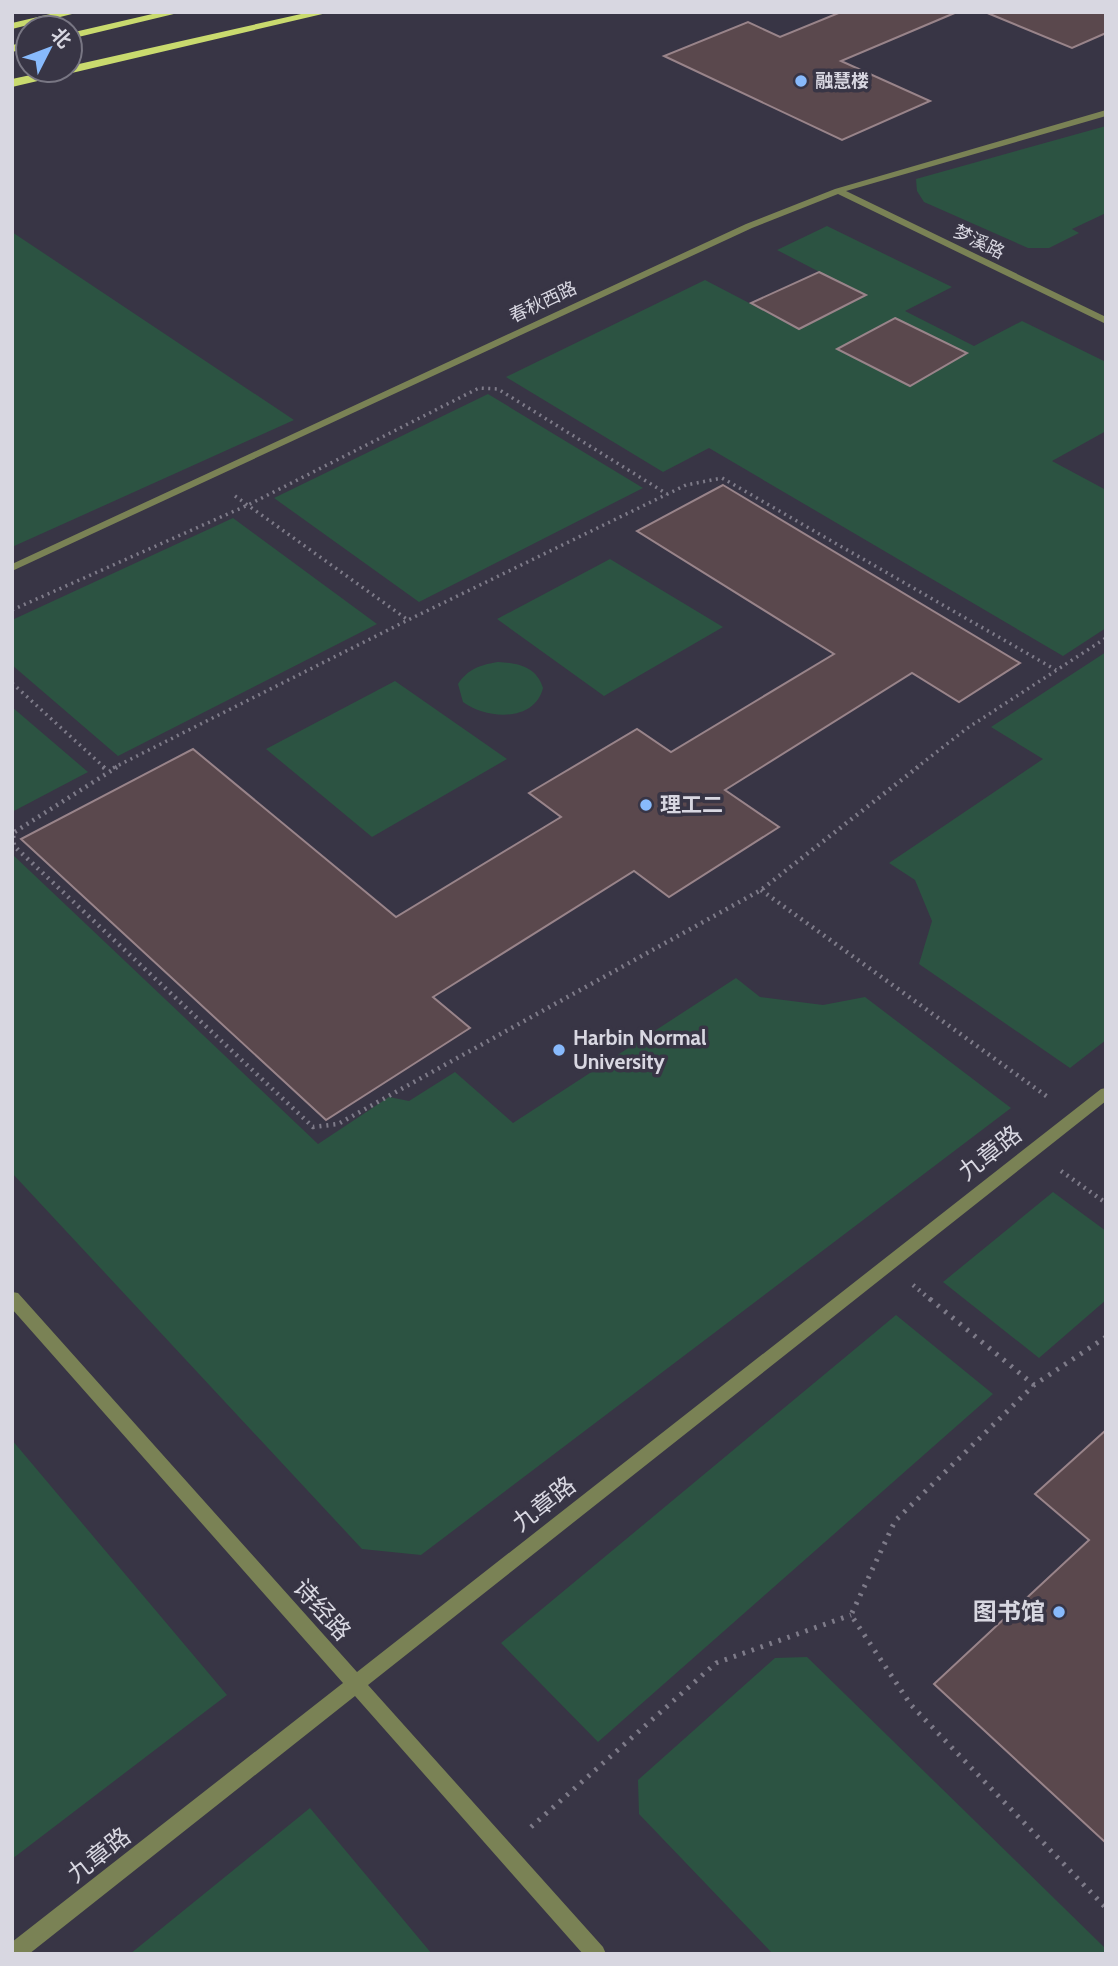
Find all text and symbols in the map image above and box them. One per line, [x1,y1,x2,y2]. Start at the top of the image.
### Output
north arrow [14,14,84,84]
text: 北 [46,23,76,53]
place label: 融慧楼 [815,70,869,92]
marker: 融慧楼 [793,73,809,89]
street label: 梦溪路 [950,220,1008,264]
street label: 春秋西路 [506,277,580,327]
place label: 理工二 [660,792,723,817]
marker: 理工二 [638,797,654,813]
place label: Harbin Normal University [573,1025,707,1074]
marker: Harbin Normal University [551,1042,567,1058]
street label: 九章路 [952,1119,1027,1186]
street label: 九章路 [506,1470,581,1537]
street label: 诗经路 [288,1573,357,1646]
place label: 图书馆 [973,1597,1045,1626]
marker: 图书馆 [1051,1604,1067,1620]
street label: 九章路 [61,1821,136,1888]

